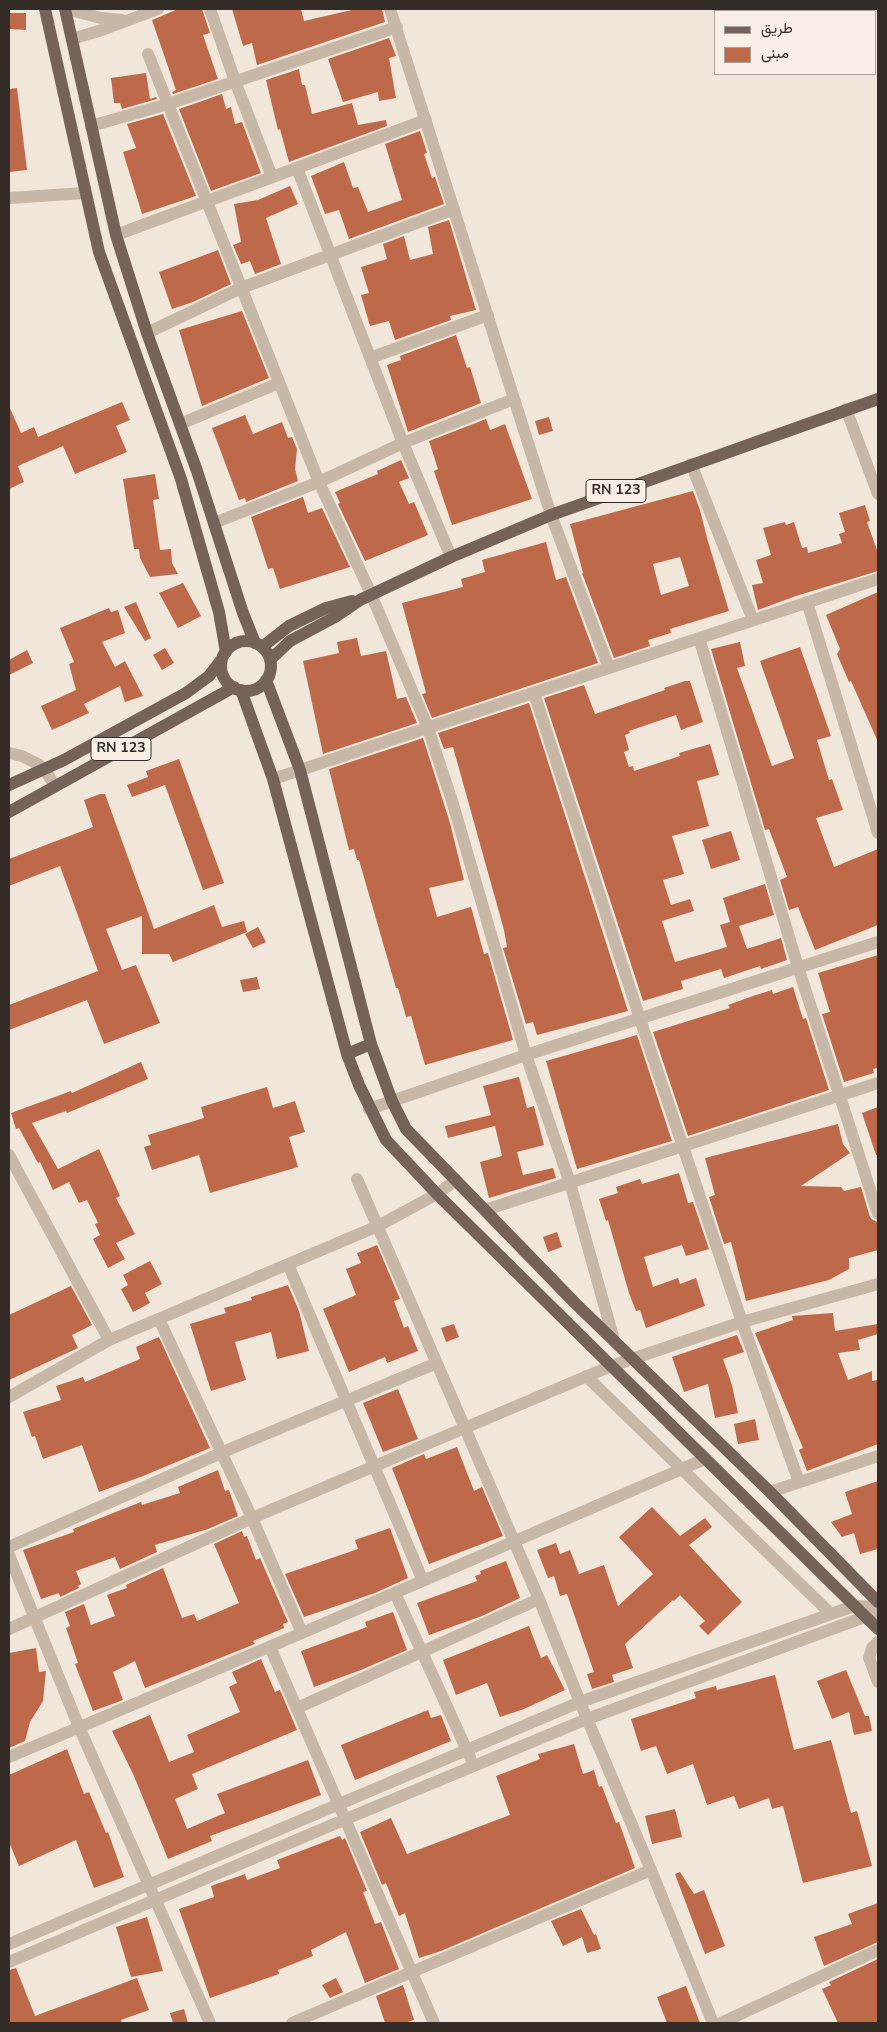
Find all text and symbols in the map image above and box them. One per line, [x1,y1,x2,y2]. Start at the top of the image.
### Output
legend [714,10,877,75]
text: طريق [761,18,793,38]
text: مبنى [761,43,789,63]
road number: RN 123 [586,480,646,502]
road number: RN 123 [91,738,151,761]

